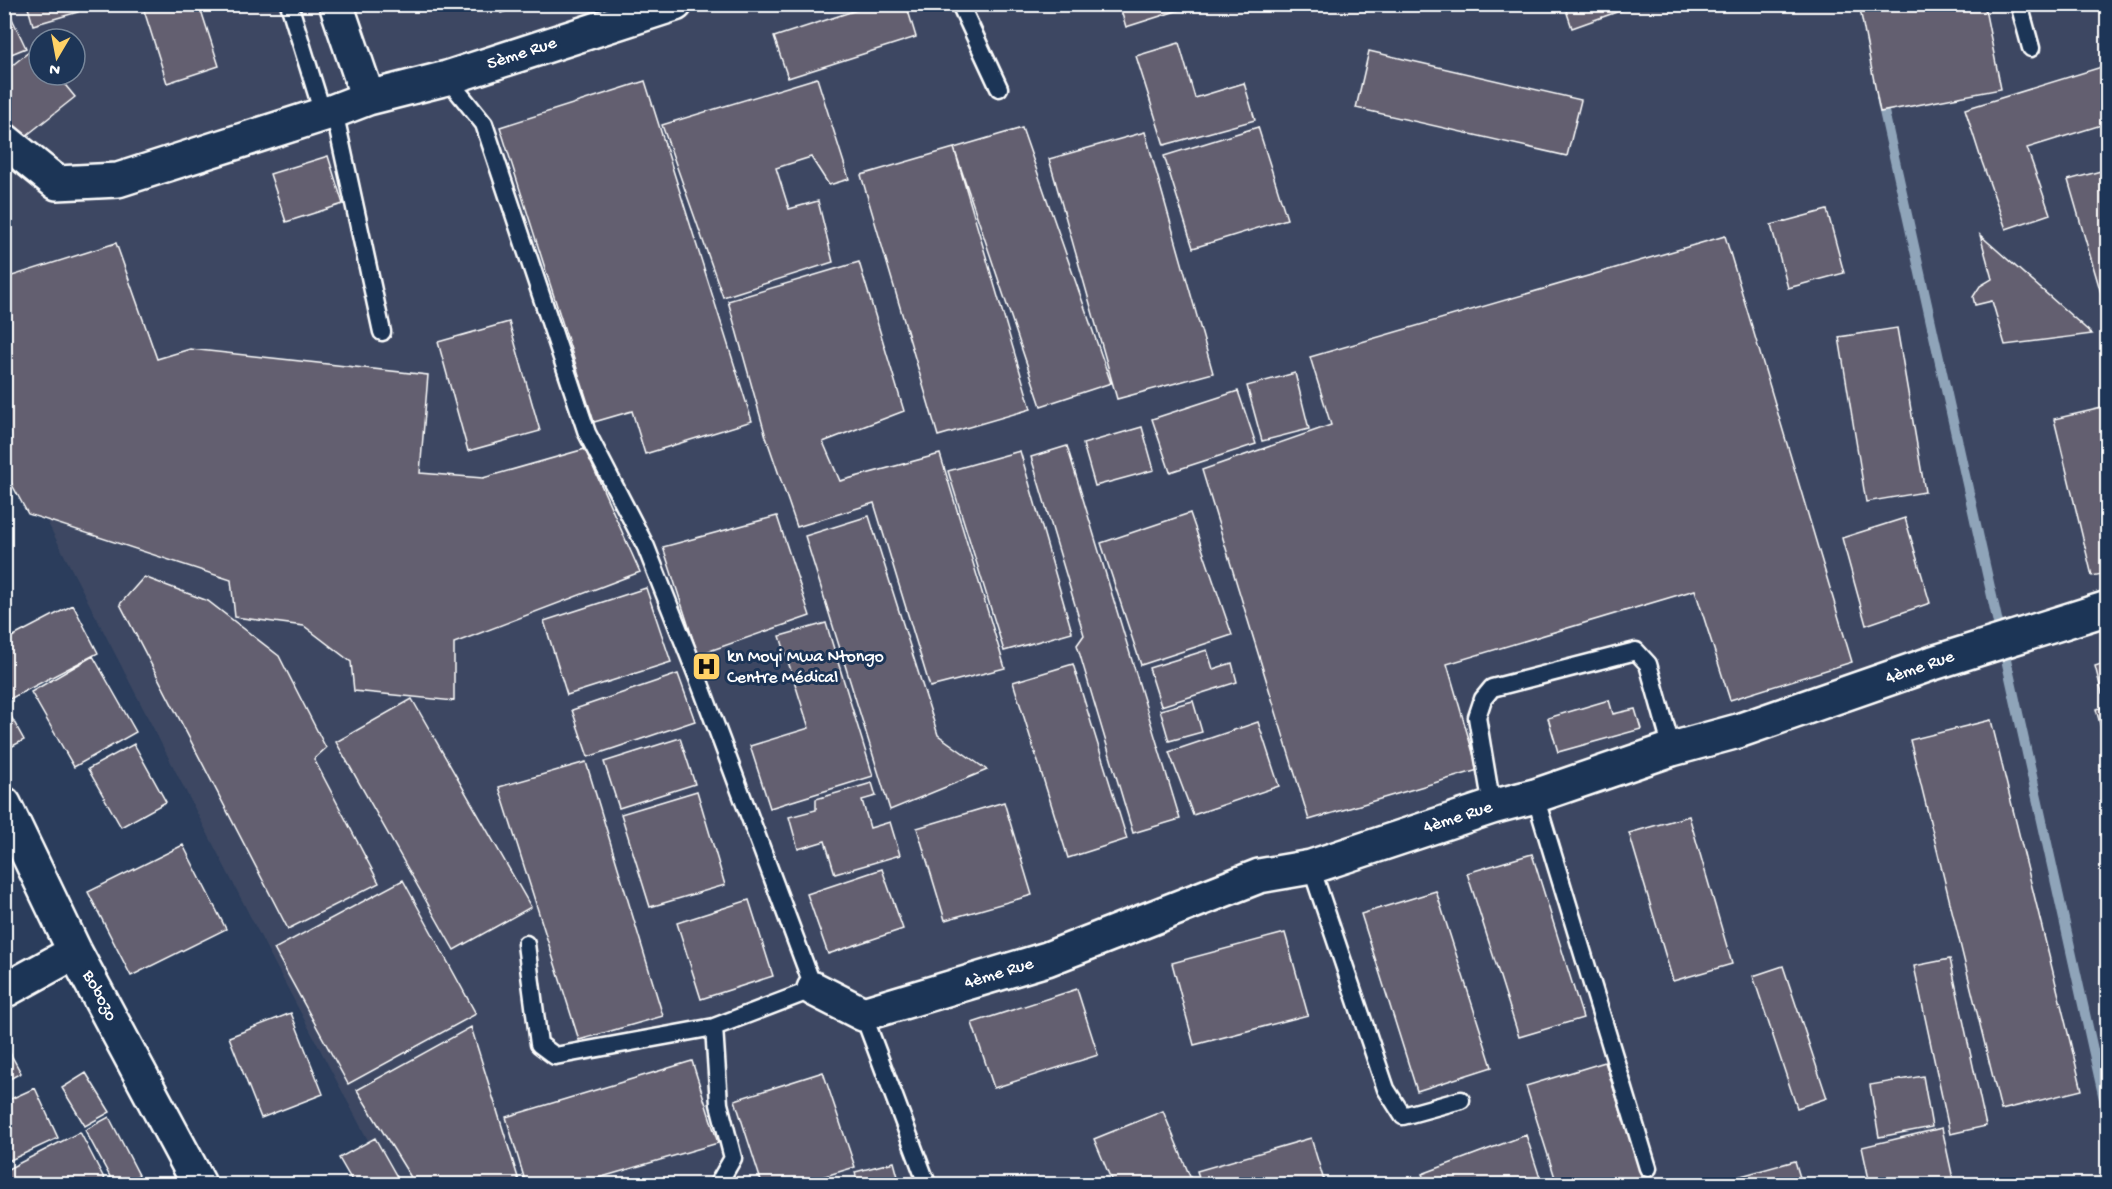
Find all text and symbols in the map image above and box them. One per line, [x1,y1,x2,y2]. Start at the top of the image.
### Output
north arrow [27,27,87,87]
street label: 5ème Rue [484,33,560,75]
text: N [48,58,62,79]
street label: 4ème Rue [1883,646,1958,690]
place label: kn Moyi Mwa Ntongo Centre Médical [727,647,884,689]
hospital icon: kn Moyi Mwa Ntongo Centre Médical [690,651,722,683]
street label: 4ème Rue [1421,797,1496,839]
street label: 4ème Rue [962,953,1037,994]
street label: Bobozo [76,966,121,1025]

